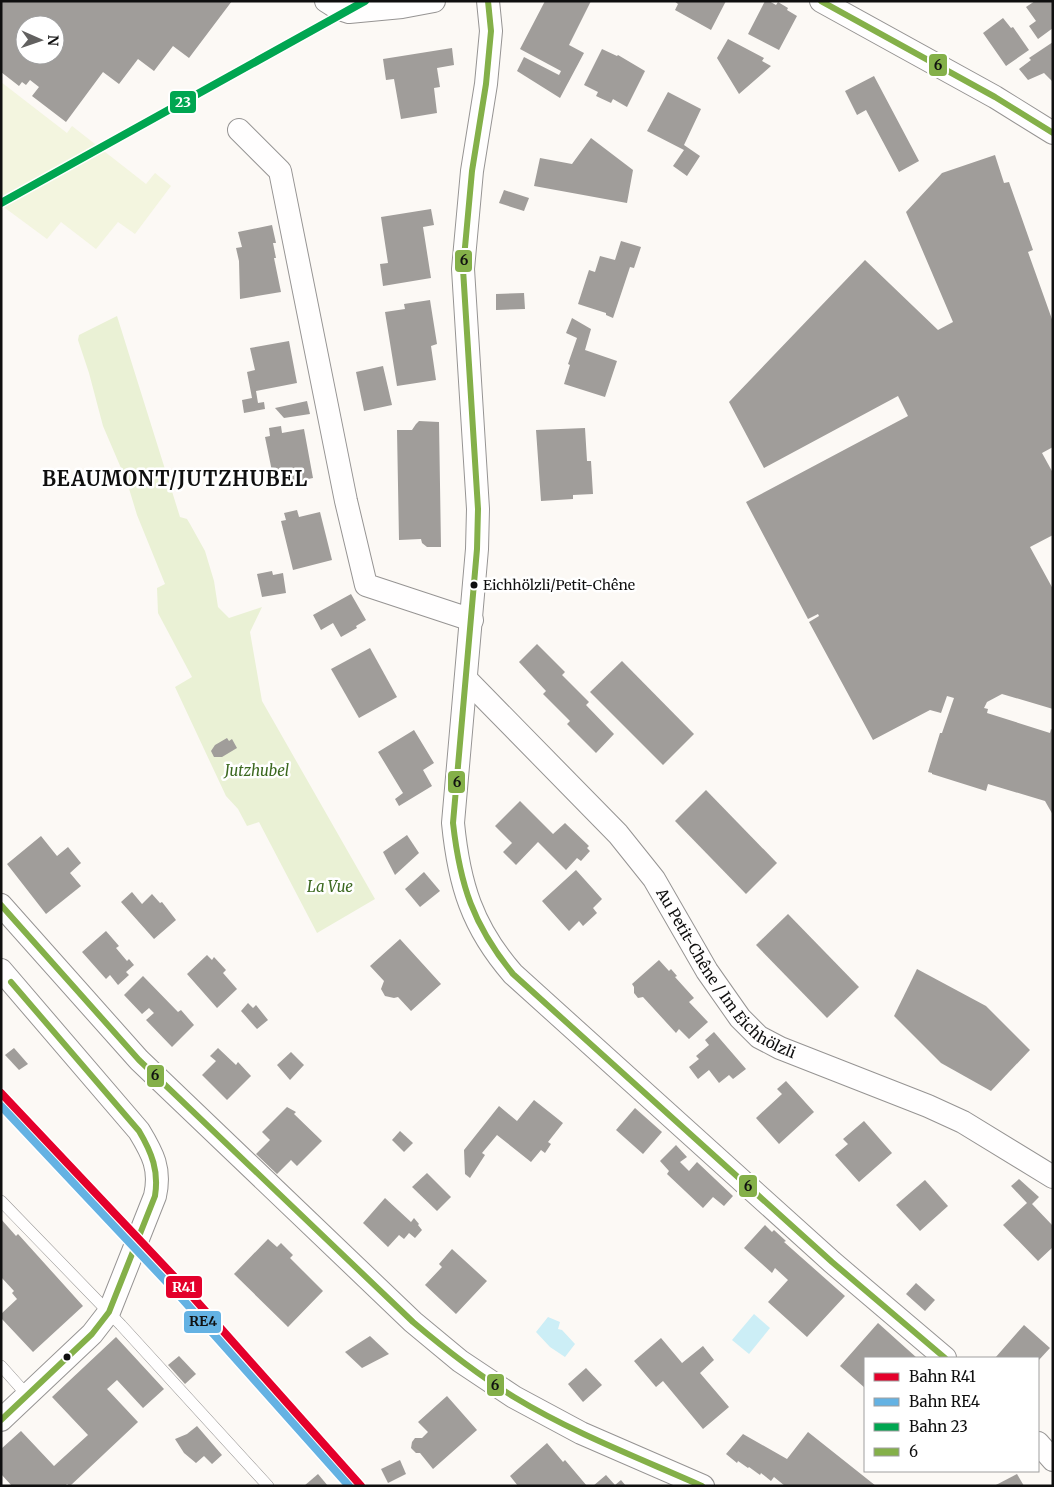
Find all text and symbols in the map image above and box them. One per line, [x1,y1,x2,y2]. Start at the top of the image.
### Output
north arrow [15,15,65,65]
text: N [44,35,62,46]
line badge: 6 [928,53,948,77]
text: 6 [934,56,943,74]
line badge: 23 [169,90,197,114]
text: 23 [175,93,191,111]
line badge: 6 [454,249,473,273]
text: 6 [460,251,469,269]
district label: BEAUMONT/JUTZHUBEL [42,466,308,491]
place label: Eichhölzli/Petit-Chêne [483,576,635,594]
marker: Eichhölzli/Petit-Chêne [469,580,479,590]
park label: Jutzhubel [223,761,289,780]
line badge: 6 [447,770,466,794]
text: 6 [453,773,462,791]
park label: La Vue [307,877,353,896]
street label: Au Petit-Chêne / Im Eichhölzli [652,884,799,1062]
line badge: 6 [146,1064,165,1088]
text: 6 [151,1066,160,1084]
line badge: 6 [738,1174,758,1198]
text: 6 [744,1177,753,1195]
line badge: R41 [165,1275,203,1299]
text: R41 [172,1278,197,1296]
line badge: RE4 [183,1310,222,1334]
text: RE4 [189,1312,217,1330]
unlabelled marker [62,1352,72,1362]
legend [864,1357,1039,1472]
text: Bahn R41 [909,1367,976,1386]
line badge: 6 [486,1373,505,1397]
text: 6 [491,1376,500,1394]
text: Bahn RE4 [909,1392,980,1411]
text: Bahn 23 [909,1417,968,1436]
text: 6 [909,1442,918,1461]

